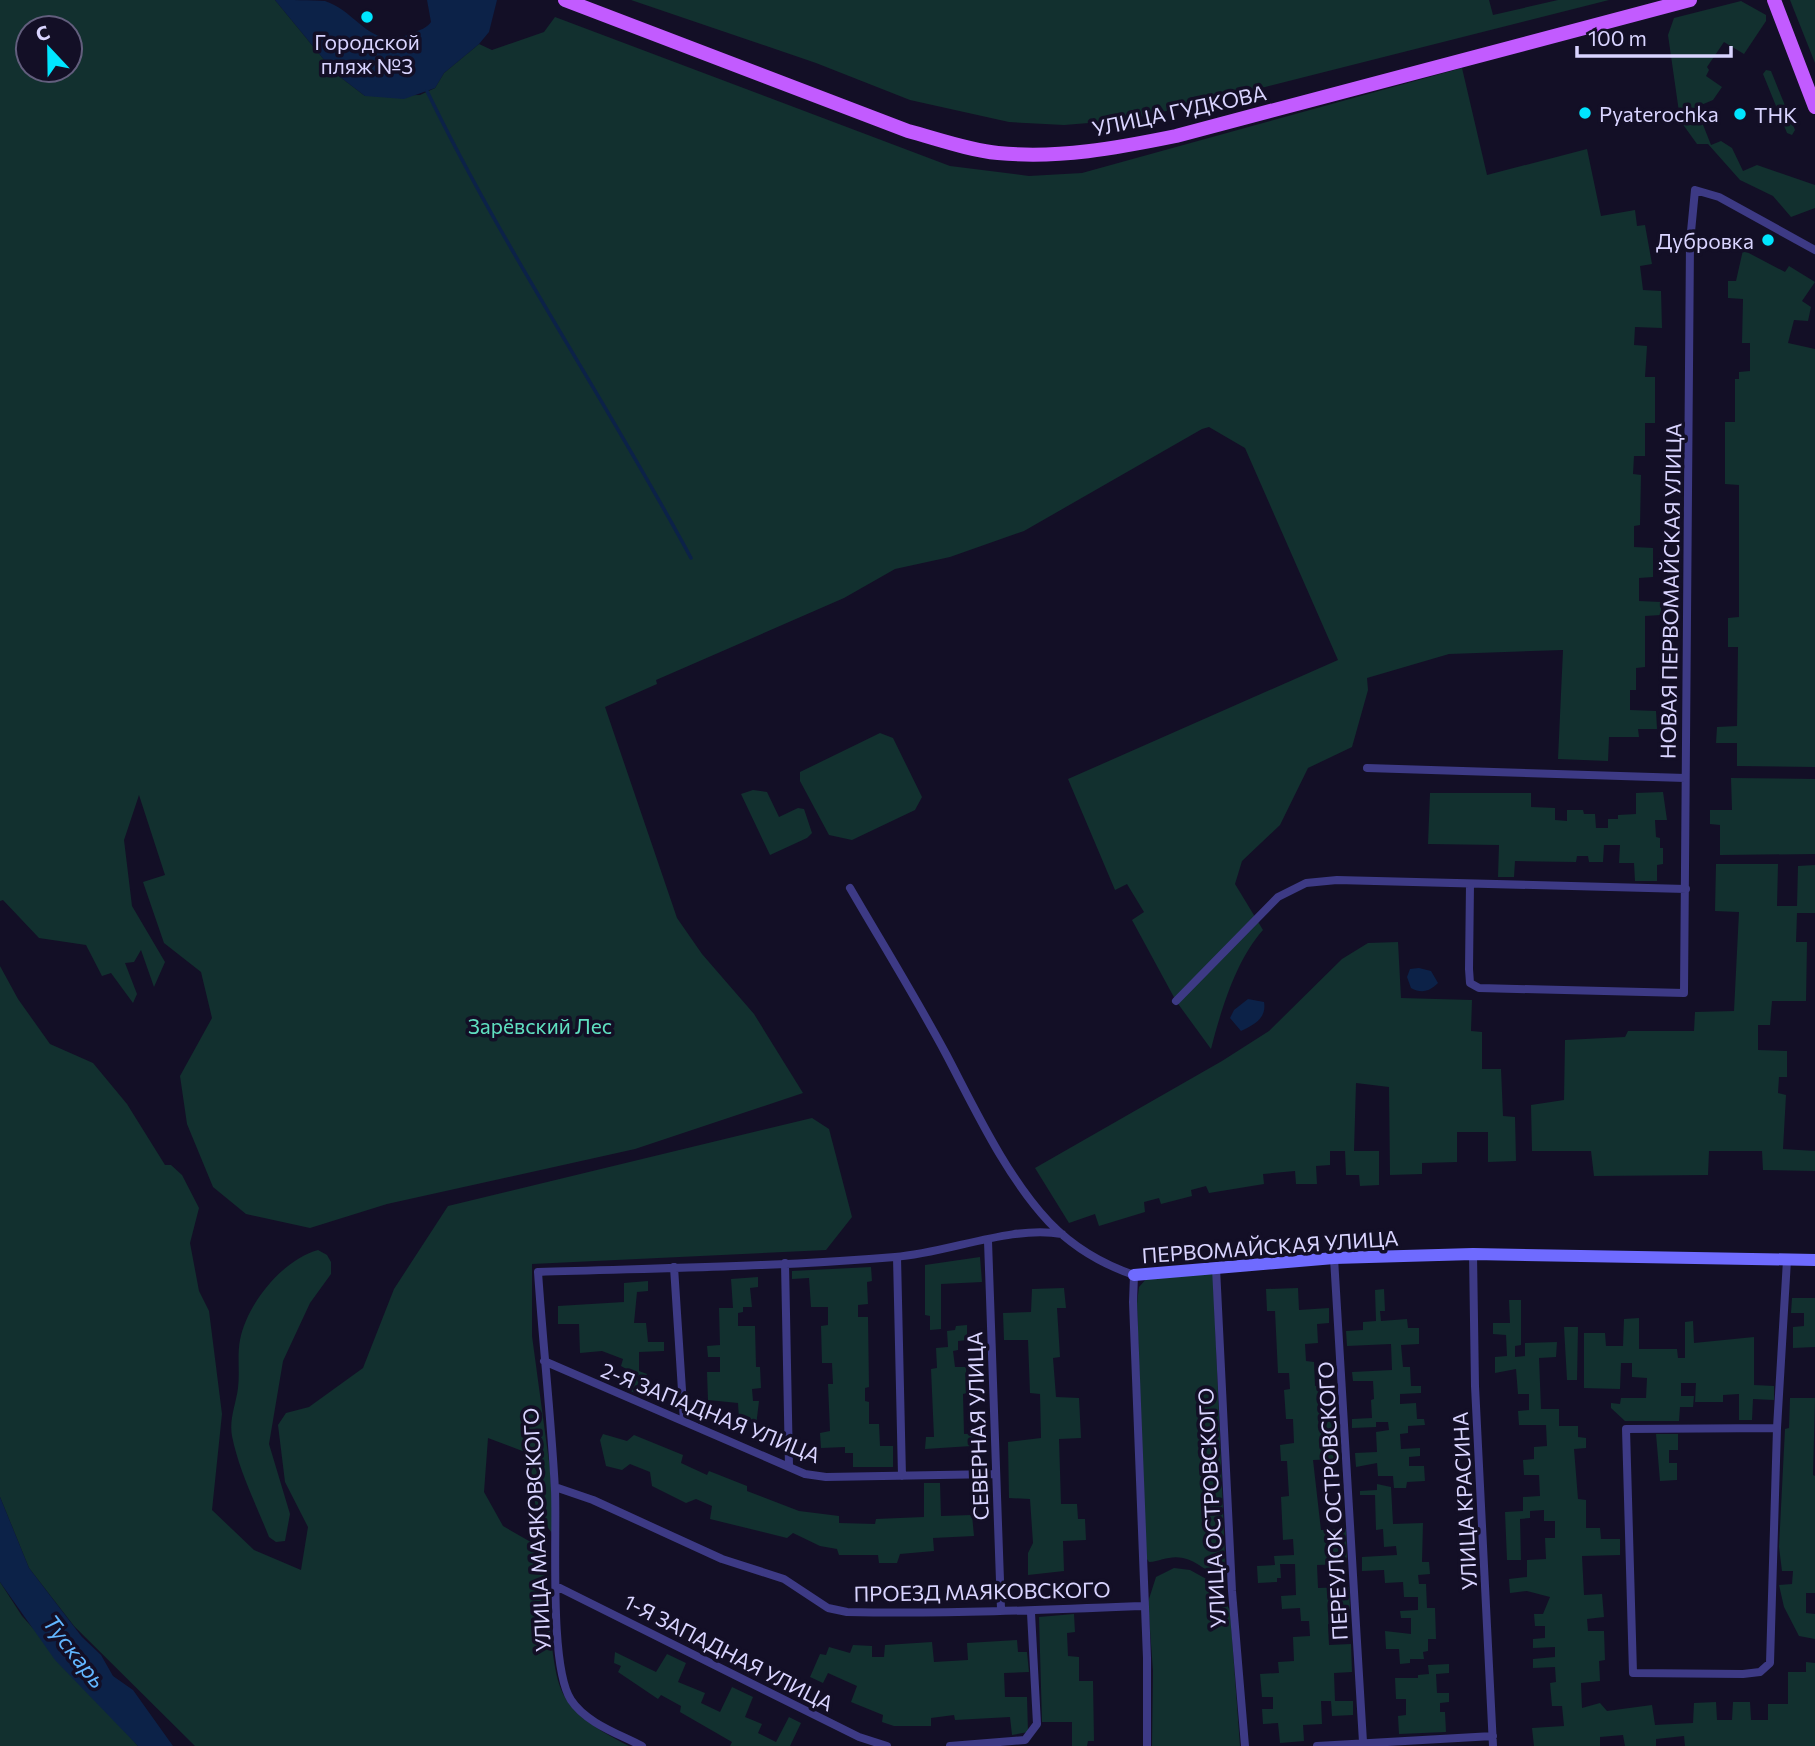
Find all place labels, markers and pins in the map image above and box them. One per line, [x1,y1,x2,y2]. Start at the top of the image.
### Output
marker: Городской пляж №3 [359,9,375,25]
place label: Городской пляж №3 [314,29,420,78]
place label: Pyaterochka [1599,101,1719,126]
place label: ТНК [1754,102,1797,127]
marker: Pyaterochka [1577,105,1593,121]
marker: ТНК [1732,106,1748,122]
place label: Дубровка [1656,228,1754,253]
marker: Дубровка [1760,232,1776,248]

